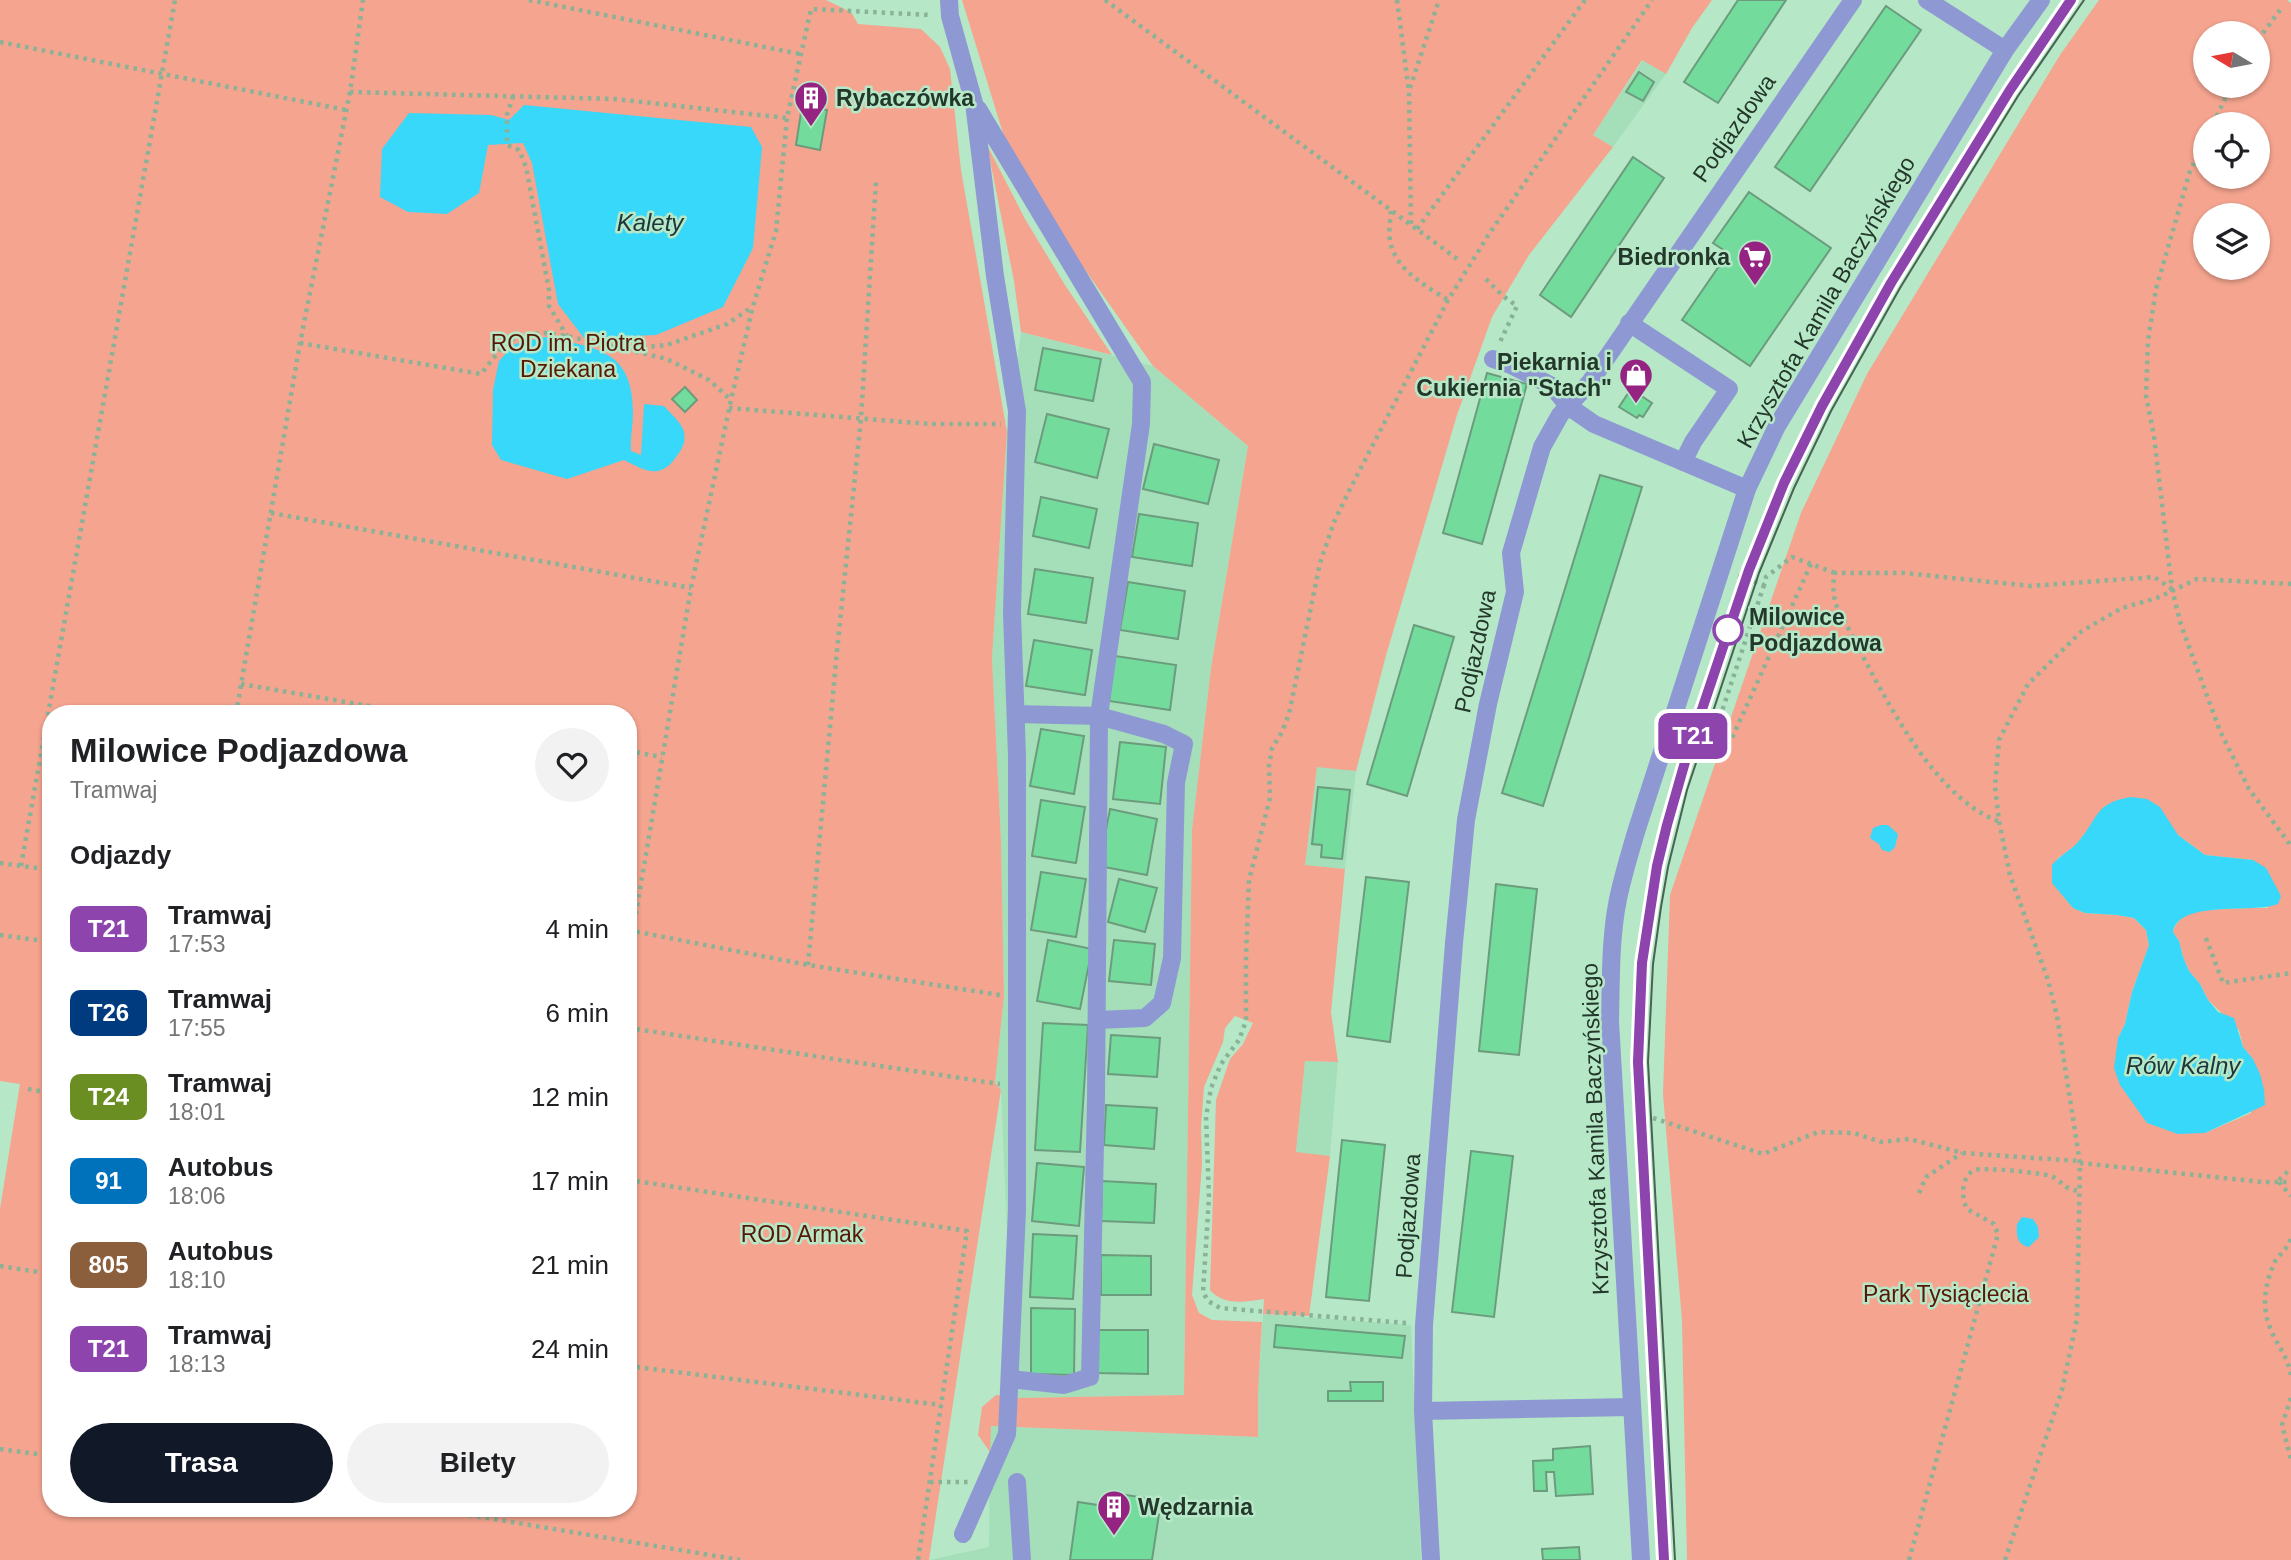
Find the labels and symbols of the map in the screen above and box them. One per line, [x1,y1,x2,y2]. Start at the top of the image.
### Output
north arrow [2193,21,2270,98]
street label: Podjazdowa [1687,69,1781,187]
building icon: Rybaczówka [792,79,830,128]
place label: Rybaczówka [836,85,974,111]
street label: Krzysztofa Kamila Baczyńskiego [1732,152,1920,452]
water label: Kalety [617,209,685,236]
supermarket icon: Biedronka [1736,238,1774,287]
place label: Biedronka [1618,244,1730,270]
park label: ROD im. Piotra Dziekana [491,330,646,382]
place label: Piekarnia i Cukiernia "Stach" [1416,349,1612,401]
shop icon: Piekarnia i Cukiernia "Stach" [1617,356,1655,405]
street label: Podjazdowa [1449,587,1501,715]
place label: Milowice Podjazdowa [1749,604,1882,656]
marker: Milowice Podjazdowa [1713,615,1743,645]
line badge: T21 [1653,713,1733,759]
street label: Krzysztofa Kamila Baczyńskiego [1576,962,1614,1296]
water label: Rów Kalny [2126,1052,2242,1079]
street label: Podjazdowa [1391,1152,1425,1279]
park label: ROD Armak [741,1221,864,1247]
park label: Park Tysiąclecia [1863,1281,2029,1307]
building icon: Wędzarnia [1095,1488,1133,1537]
place label: Wędzarnia [1138,1494,1253,1520]

